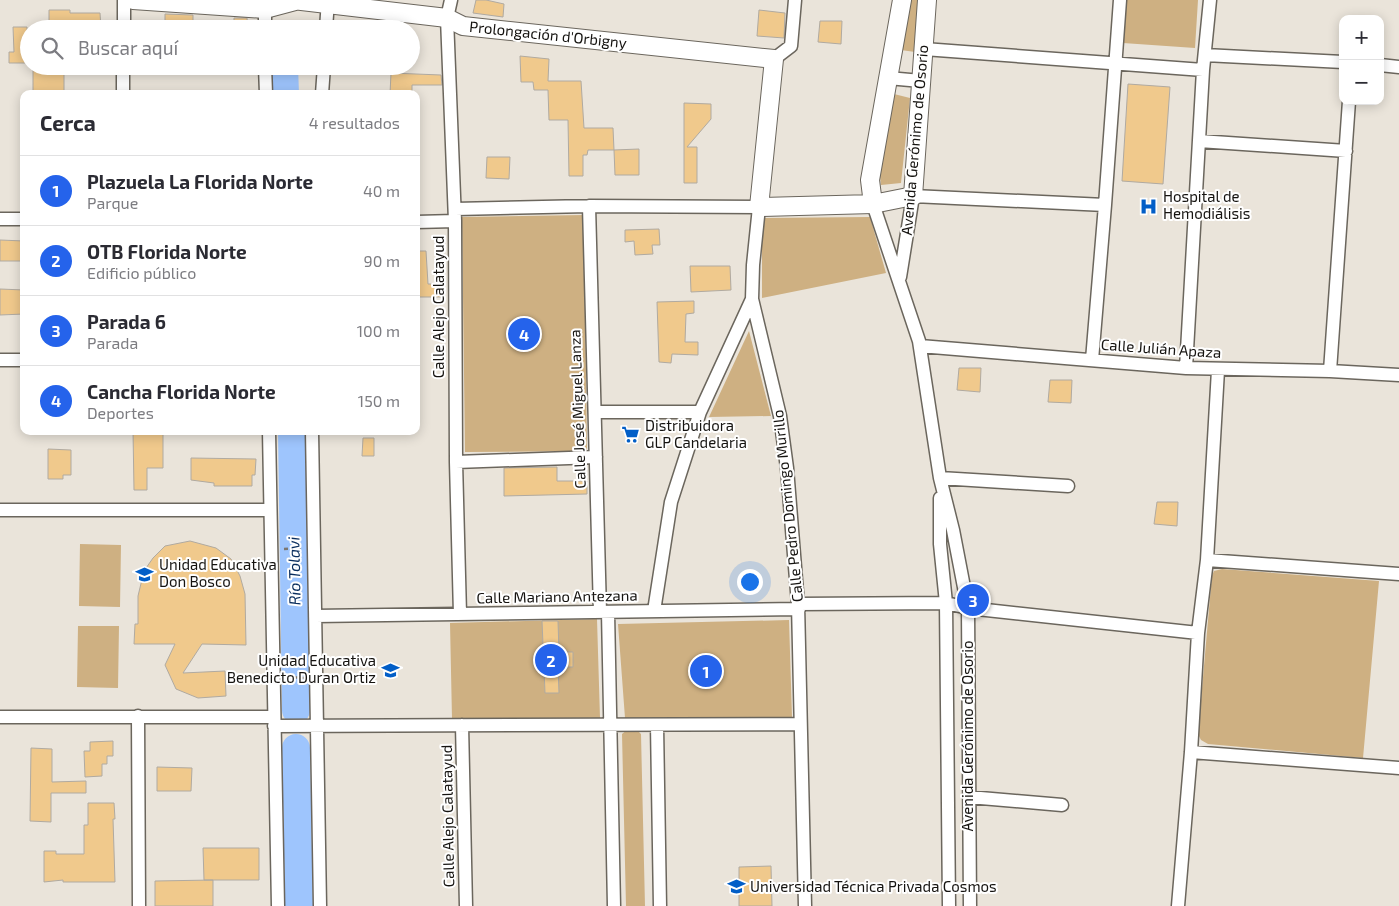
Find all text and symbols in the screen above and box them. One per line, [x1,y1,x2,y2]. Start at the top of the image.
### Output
map controls [1339,15,1384,105]
button: + [1339,15,1384,60]
street label: Prolongación d'Orbigny [469,17,628,51]
search box [20,20,420,75]
icon: search [38,34,66,62]
text: Buscar aquí [78,36,178,59]
street label: Avenida Gerónimo de Osorio [897,44,931,236]
button: − [1339,60,1384,105]
text: Cerca [40,110,96,135]
text: 4 resultados [309,113,400,132]
text: Plazuela La Florida Norte [87,170,313,193]
text: 1 [53,181,59,200]
text: 40 m [363,181,400,200]
place label: Hospital de Hemodiálisis [1163,187,1250,222]
text: Parque [87,193,138,212]
hospital icon: Hospital de Hemodiálisis [1139,196,1159,216]
street label: Calle Alejo Calatayud [429,236,448,378]
text: OTB Florida Norte [87,240,247,263]
text: 2 [51,251,61,270]
text: 90 m [364,251,400,270]
text: Edificio público [87,263,196,282]
text: Parada 6 [87,310,166,333]
pin: 4 [508,315,540,353]
text: 3 [51,321,61,340]
text: 100 m [357,321,400,340]
street label: Calle José Miguel Lanza [565,329,589,489]
text: Parada [87,333,138,352]
street label: Calle Julián Apaza [1100,335,1222,361]
text: Cancha Florida Norte [87,380,276,403]
text: 4 [51,391,61,410]
text: 150 m [358,391,400,410]
text: Deportes [87,403,154,422]
street label: Calle Pedro Domingo Murillo [768,409,806,603]
place label: Distribuidora GLP Candelaria [645,416,747,451]
supermarket icon: Distribuidora GLP Candelaria [621,425,641,445]
water label: Río Tolavi [283,536,304,606]
place label: Unidad Educativa Don Bosco [159,555,277,590]
school or university icon: Unidad Educativa Don Bosco [135,564,155,584]
your location [737,569,763,595]
pin: 3 [957,581,989,619]
street label: Calle Mariano Antezana [476,586,638,606]
street label: Avenida Gerónimo de Osorio [958,640,976,832]
pin: 2 [535,641,567,679]
place label: Unidad Educativa Benedicto Duran Ortiz [227,651,376,686]
pin: 1 [690,652,722,690]
school or university icon: Unidad Educativa Benedicto Duran Ortiz [380,660,400,680]
street label: Calle Alejo Calatayud [437,745,458,888]
school or university icon: Universidad Técnica Privada Cosmos [726,877,746,897]
place label: Universidad Técnica Privada Cosmos [750,877,997,895]

